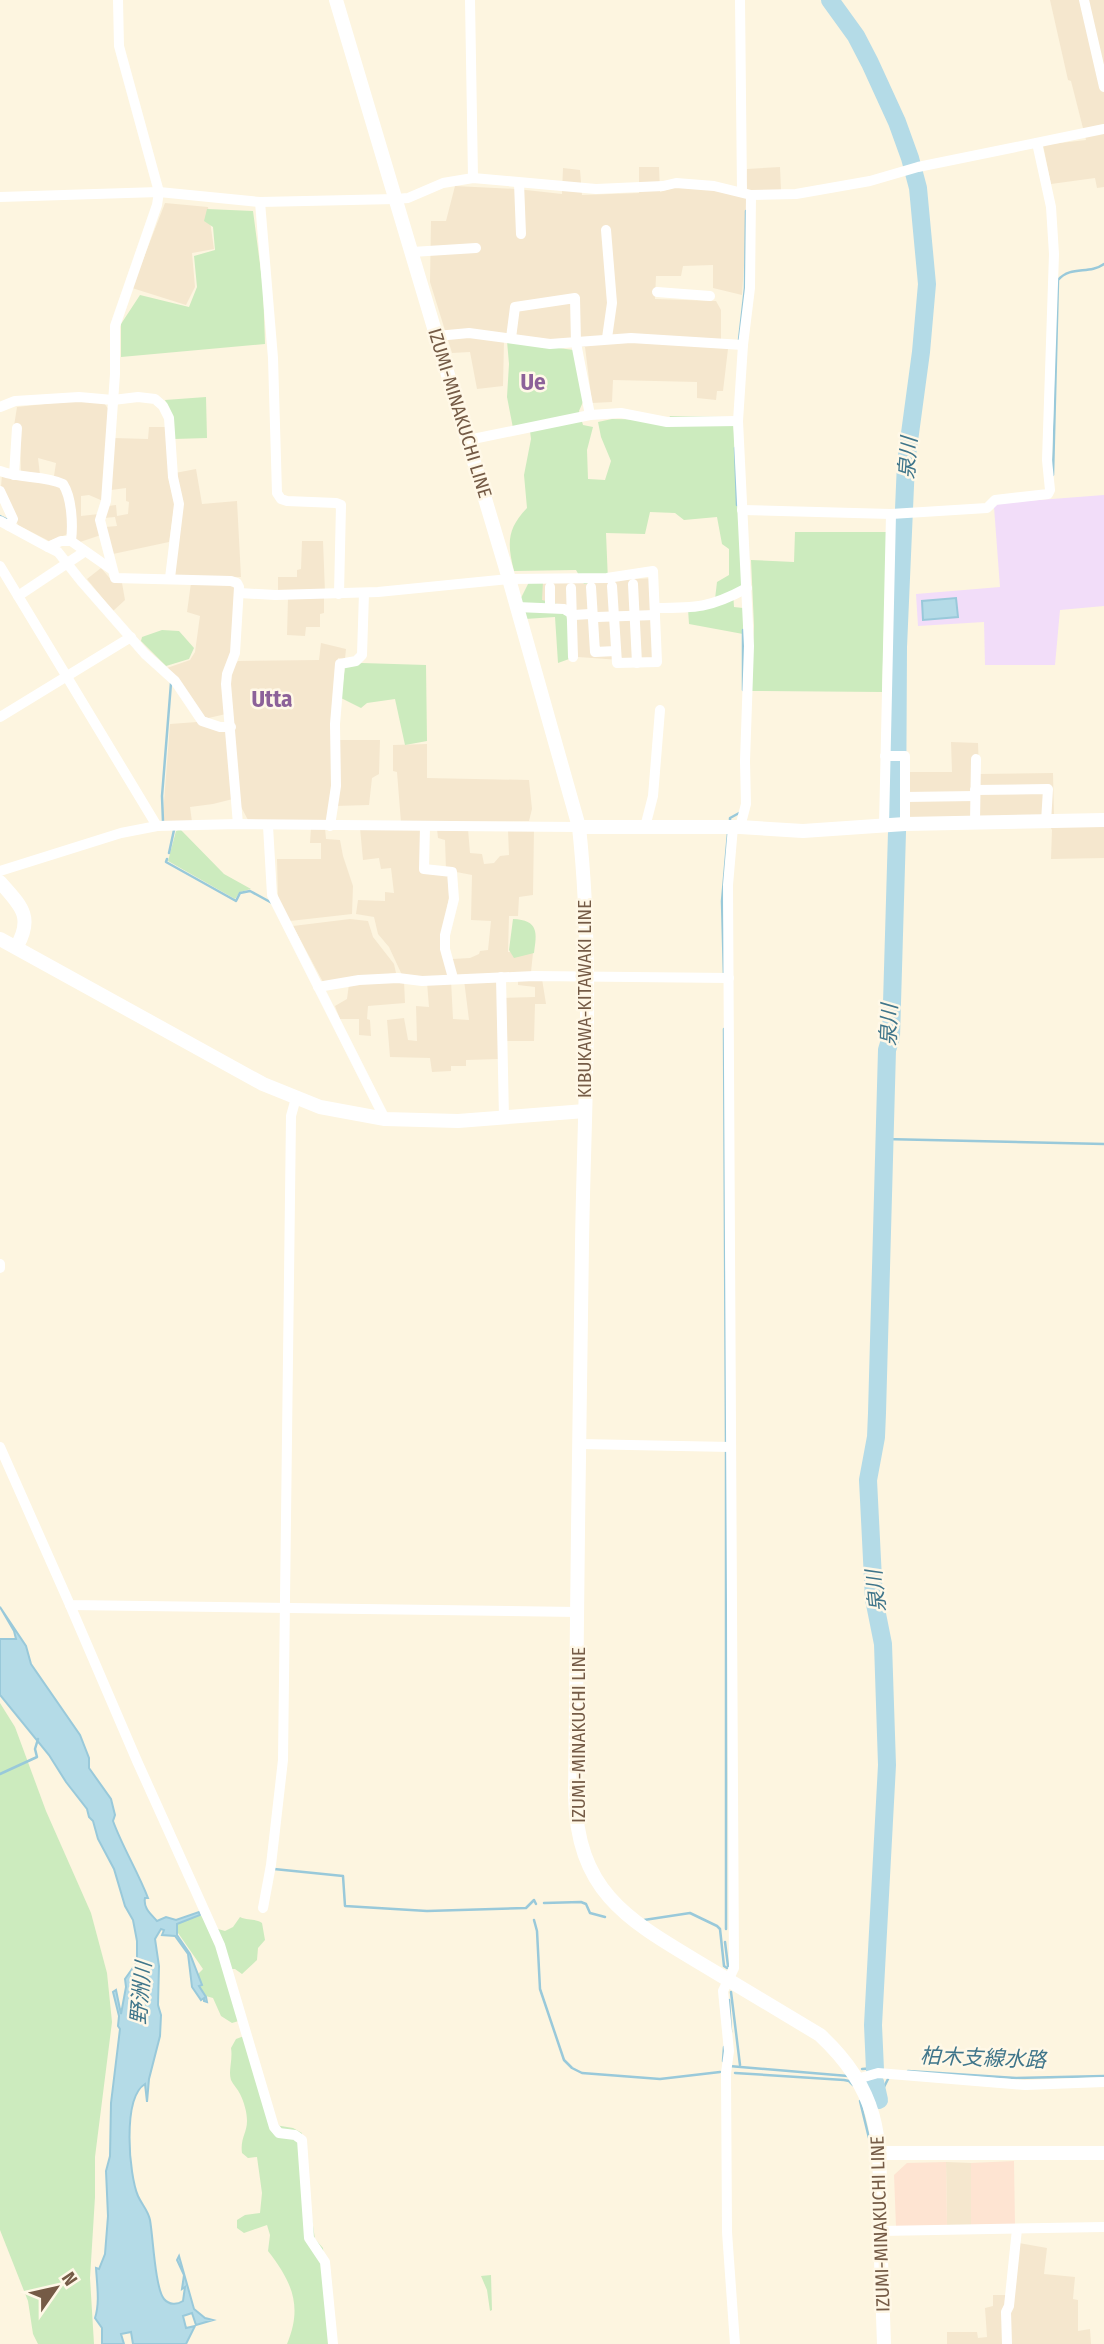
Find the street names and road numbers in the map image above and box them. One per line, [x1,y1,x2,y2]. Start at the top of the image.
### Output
street label: IZUMI-MINAKUCHI LINE [423,325,497,501]
street label: KIBUKAWA-KITAWAKI LINE [573,900,596,1098]
street label: IZUMI-MINAKUCHI LINE [567,1647,590,1823]
street label: IZUMI-MINAKUCHI LINE [865,2136,895,2312]

